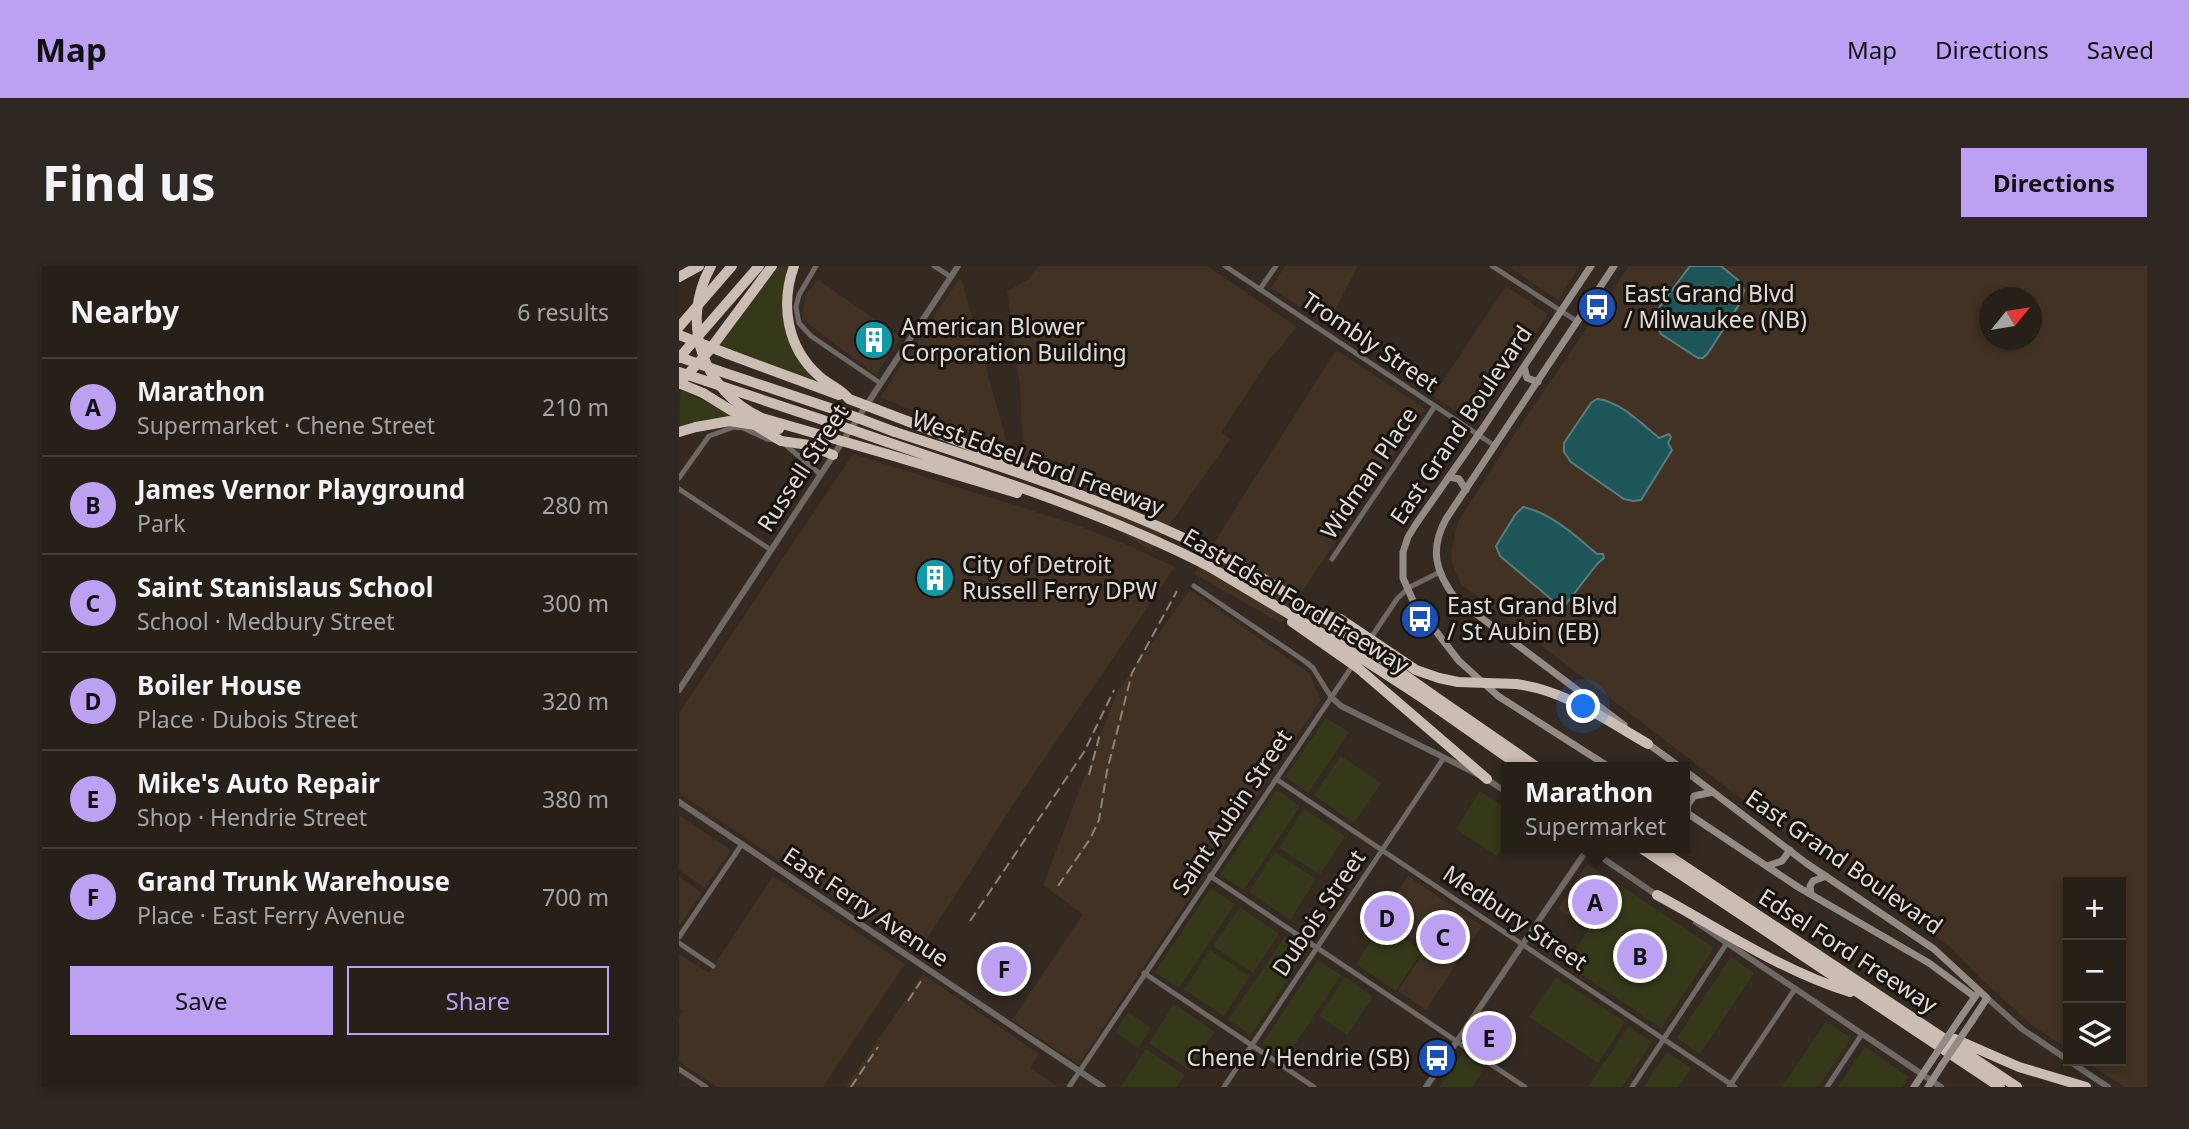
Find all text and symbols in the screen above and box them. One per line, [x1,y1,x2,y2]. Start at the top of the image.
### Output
text: Map [35,27,107,72]
text: Map [1847,33,1897,66]
text: Directions [1935,33,2049,66]
text: Saved [2087,33,2154,66]
button: Directions [1961,148,2147,217]
text: Find us [42,149,216,215]
place label: East Grand Blvd / Milwaukee (NB) [1624,277,1807,335]
street label: Trombly Street [1296,284,1445,399]
bus stop icon: East Grand Blvd / Milwaukee (NB) [1576,286,1618,328]
north arrow [1979,287,2042,350]
text: Nearby [70,291,179,332]
text: 6 results [517,296,609,328]
place label: American Blower Corporation Building [901,310,1127,368]
building icon: American Blower Corporation Building [853,319,895,361]
street label: East Grand Boulevard [1382,319,1539,530]
text: Marathon [137,373,265,409]
text: A [85,391,101,423]
text: 210 m [542,391,609,423]
street label: Russell Street [749,398,855,537]
street label: Widman Place [1312,400,1424,545]
street label: West Edsel Ford Freeway [908,401,1169,523]
text: Supermarket · Chene Street [137,409,435,441]
text: James Vernor Playground [137,471,465,507]
text: B [85,489,101,521]
text: 280 m [542,489,609,521]
text: Park [137,507,186,539]
street label: East Edsel Ford Freeway [1178,520,1416,680]
place label: City of Detroit Russell Ferry DPW [962,548,1158,606]
building icon: City of Detroit Russell Ferry DPW [914,557,956,599]
text: Saint Stanislaus School [137,569,433,605]
text: C [86,587,100,619]
text: 300 m [542,587,609,619]
place label: East Grand Blvd / St Aubin (EB) [1447,589,1618,647]
bus stop icon: East Grand Blvd / St Aubin (EB) [1399,598,1441,640]
text: School · Medbury Street [137,605,395,637]
text: Boiler House [137,667,302,703]
text: D [85,685,101,717]
text: 320 m [542,685,609,717]
your location [1566,689,1600,723]
text: Place · Dubois Street [137,703,358,735]
street label: Saint Aubin Street [1164,722,1299,901]
popup [1501,762,1690,853]
text: Mike's Auto Repair [137,765,380,801]
text: Marathon [1525,774,1653,810]
street label: East Grand Boulevard [1740,781,1949,941]
text: E [87,783,99,815]
text: 380 m [542,783,609,815]
text: Shop · Hendrie Street [137,801,367,833]
text: Supermarket [1525,810,1666,842]
street label: East Ferry Avenue [777,839,956,974]
street label: Dubois Street [1264,843,1372,982]
street label: Medbury Street [1437,857,1594,977]
text: Grand Trunk Warehouse [137,863,450,899]
pin: A [1572,876,1618,928]
map controls [2063,877,2126,1066]
button: + [2063,877,2126,940]
street label: Edsel Ford Freeway [1753,880,1944,1020]
text: F [87,881,99,913]
text: 700 m [542,881,609,913]
pin: D [1364,892,1410,944]
text: Place · East Ferry Avenue [137,899,405,931]
pin: C [1420,911,1466,963]
pin: B [1617,930,1663,982]
button: − [2063,940,2126,1003]
pin: F [981,943,1027,995]
button: Save [70,966,333,1035]
button: Share [347,966,609,1035]
button: layers [2063,1003,2126,1066]
pin: E [1466,1012,1512,1064]
bus stop icon: Chene / Hendrie (SB) [1416,1037,1458,1079]
place label: Chene / Hendrie (SB) [1186,1041,1410,1073]

